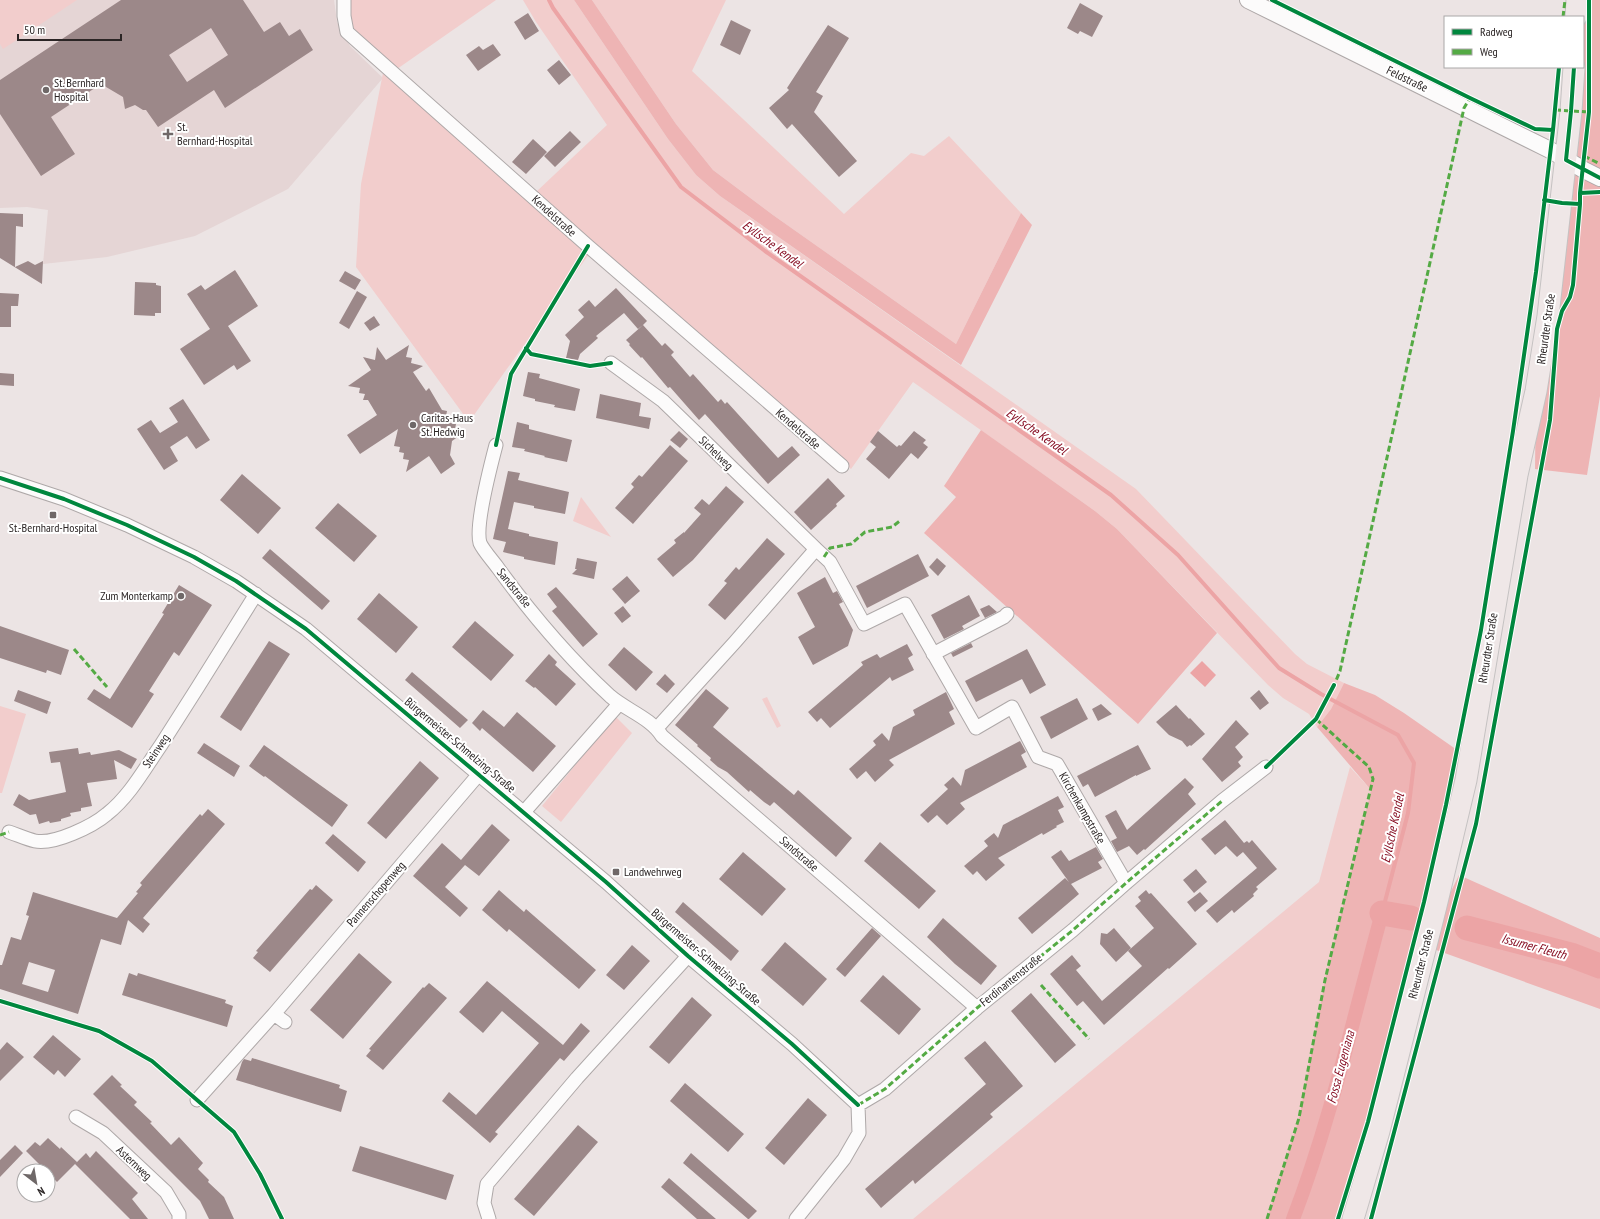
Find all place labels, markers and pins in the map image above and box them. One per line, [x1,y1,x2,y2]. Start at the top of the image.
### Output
place label: St. Bernhard Hospital [54,75,104,104]
marker: St. Bernhard Hospital [41,85,51,95]
place label: St. Bernhard-Hospital [177,119,253,148]
marker: St. Bernhard-Hospital [162,128,174,140]
place label: Caritas-Haus St. Hedwig [421,410,473,439]
marker: Caritas-Haus St. Hedwig [408,420,418,430]
marker: St.-Bernhard-Hospital [48,510,58,520]
place label: St.-Bernhard-Hospital [9,520,97,535]
place label: Zum Monterkamp [100,588,173,603]
marker: Zum Monterkamp [176,591,186,601]
place label: Landwehrweg [624,864,682,879]
marker: Landwehrweg [611,867,621,877]

